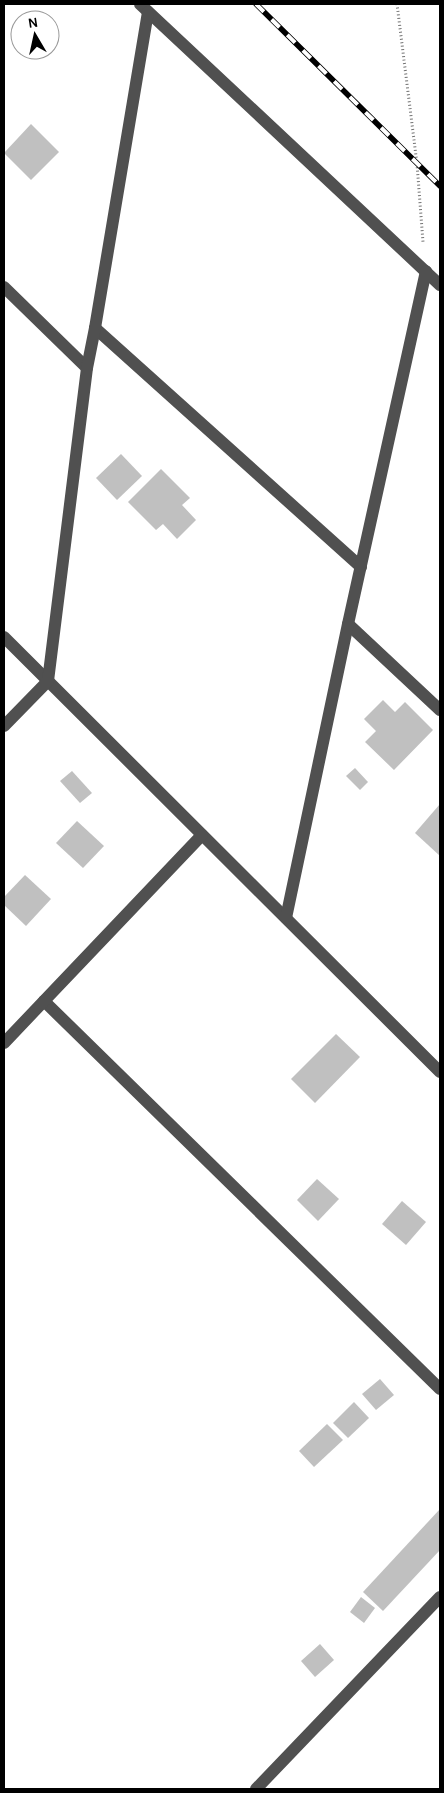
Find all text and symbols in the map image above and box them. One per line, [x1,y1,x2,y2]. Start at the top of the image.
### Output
north arrow [10,10,60,60]
text: N [27,13,39,32]

